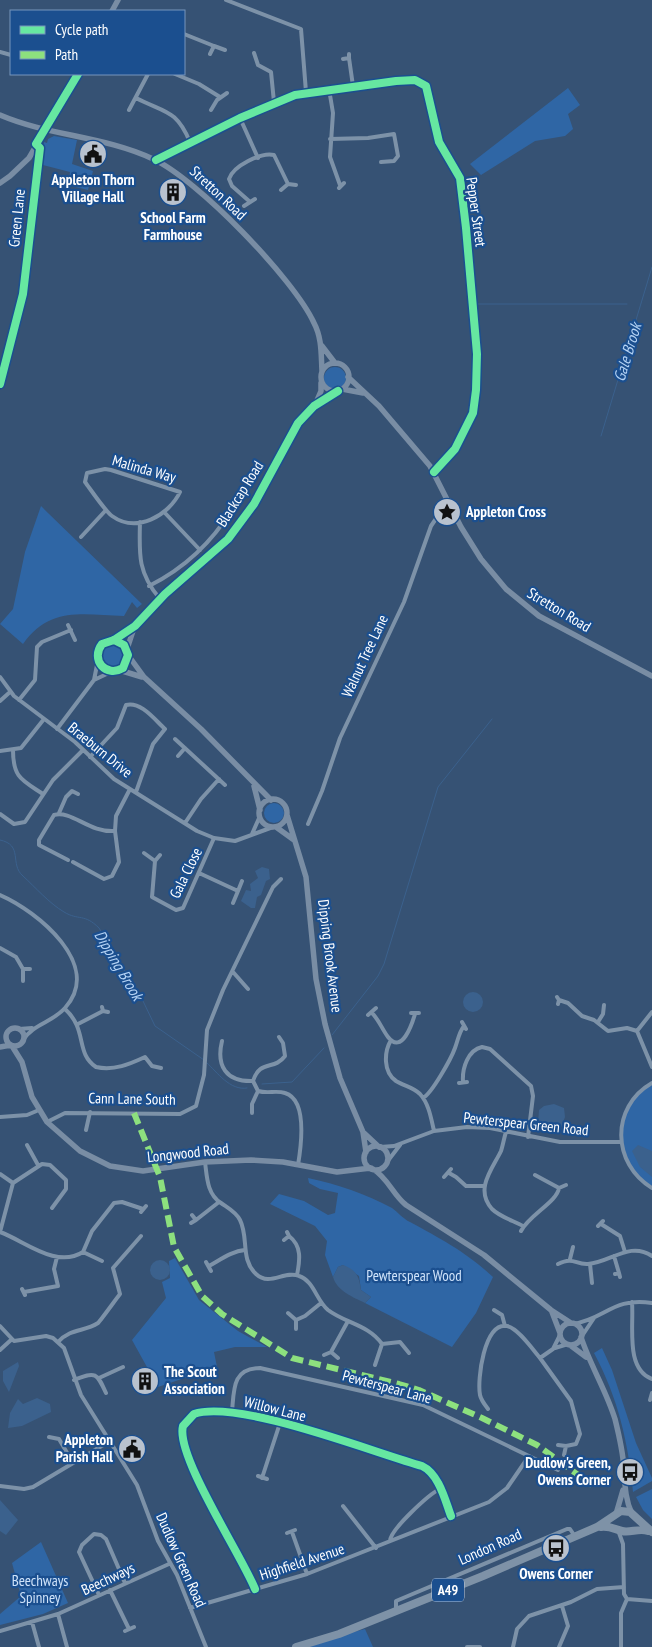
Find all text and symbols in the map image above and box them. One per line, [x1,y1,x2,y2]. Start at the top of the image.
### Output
legend [10,10,185,75]
text: Cycle path [55,20,108,39]
text: Path [55,45,78,64]
public building icon: Appleton Thorn Village Hall [78,139,108,169]
street label: Stretton Road [186,162,251,224]
place label: Appleton Thorn Village Hall [50,170,135,206]
street label: Pepper Street [462,176,491,248]
building icon: School Farm Farmhouse [158,177,188,207]
street label: Green Lane [4,188,29,248]
place label: School Farm Farmhouse [140,208,206,244]
water label: Gale Brook [609,319,646,384]
street label: Malinda Way [110,450,179,487]
street label: Blackcap Road [212,457,267,530]
place icon: Appleton Cross [432,497,462,527]
place label: Appleton Cross [465,502,546,521]
street label: Stretton Road [524,583,595,636]
street label: Walnut Tree Lane [337,611,392,700]
street label: Braeburn Drive [64,718,136,781]
street label: Gala Close [165,844,206,901]
street label: Dipping Brook Avenue [314,898,347,1014]
water label: Dipping Brook [90,926,149,1005]
street label: Cann Lane South [88,1088,176,1109]
street label: Pewterspear Green Road [463,1107,590,1140]
street label: Longwood Road [146,1139,230,1166]
park label: Pewterspear Wood [366,1266,462,1285]
place label: The Scout Association [163,1362,225,1398]
building icon: The Scout Association [130,1366,160,1396]
street label: Pewterspear Lane [341,1366,434,1408]
street label: Willow Lane [242,1392,308,1425]
place label: Appleton Parish Hall [56,1430,113,1466]
public building icon: Appleton Parish Hall [117,1434,147,1464]
place label: Dudlow's Green, Owens Corner [525,1453,612,1489]
bus stop icon: Dudlow's Green, Owens Corner [615,1457,645,1487]
street label: Dudlow Green Road [152,1510,211,1610]
street label: London Road [455,1524,524,1569]
bus stop icon: Owens Corner [541,1533,571,1563]
street label: Highfield Avenue [257,1539,347,1584]
street label: Beechways [78,1558,138,1599]
place label: Owens Corner [519,1564,593,1583]
park label: Beechways Spinney [12,1571,68,1607]
road number: A49 [432,1578,464,1602]

